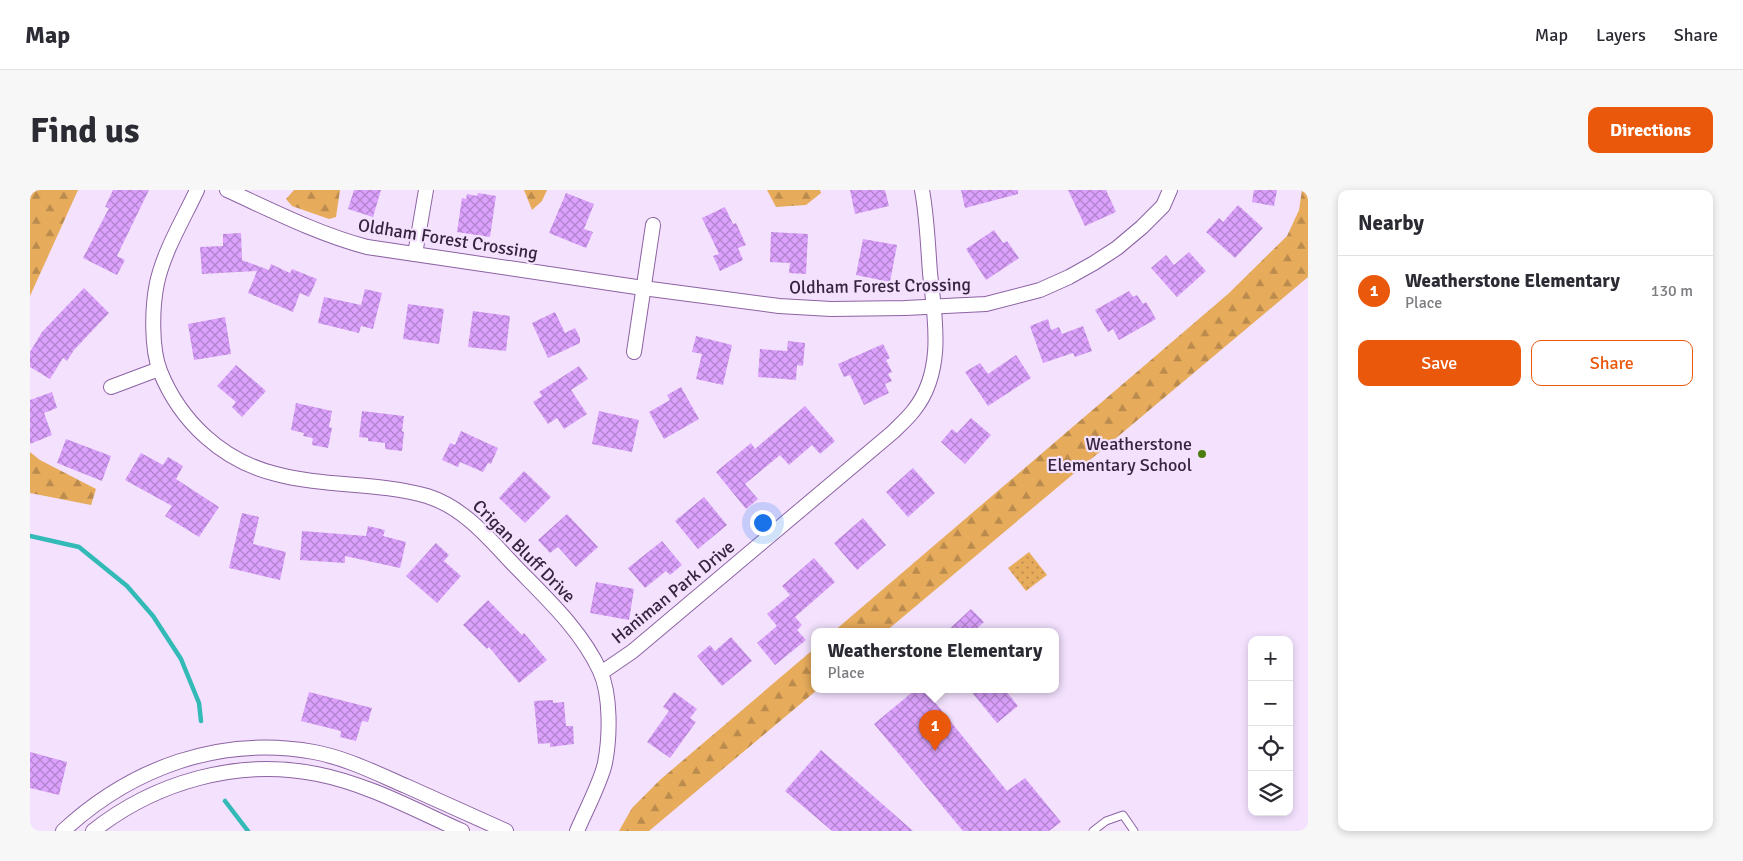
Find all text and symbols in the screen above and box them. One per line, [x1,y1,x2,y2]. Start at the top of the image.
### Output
text: Map [25,20,70,50]
text: Map [1535,24,1568,46]
text: Layers [1596,24,1646,46]
text: Share [1674,24,1718,46]
button: Directions [1588,107,1713,153]
text: Find us [30,109,140,152]
text: Nearby [1358,210,1424,236]
street label: Oldham Forest Crossing [356,214,540,264]
text: Weatherstone Elementary [1405,269,1620,293]
street label: Oldham Forest Crossing [789,273,971,299]
text: 1 [1370,281,1378,301]
text: 130 m [1651,281,1693,301]
text: Place [1405,293,1442,313]
button: Save [1358,340,1521,386]
button: Share [1531,340,1693,386]
place label: Weatherstone Elementary School [1047,433,1192,476]
marker: Weatherstone Elementary School [1196,448,1208,460]
street label: Crigan Bluff Drive [468,495,580,607]
your location [750,510,776,536]
street label: Haniman Park Drive [607,536,739,648]
popup [811,628,1059,693]
map controls [1248,636,1293,816]
button: + [1248,636,1293,681]
text: Weatherstone Elementary [828,639,1042,663]
text: Place [828,663,865,683]
button: − [1248,681,1293,726]
pin: 1 [919,710,951,751]
button: locate [1248,726,1293,771]
button: layers [1248,771,1293,816]

